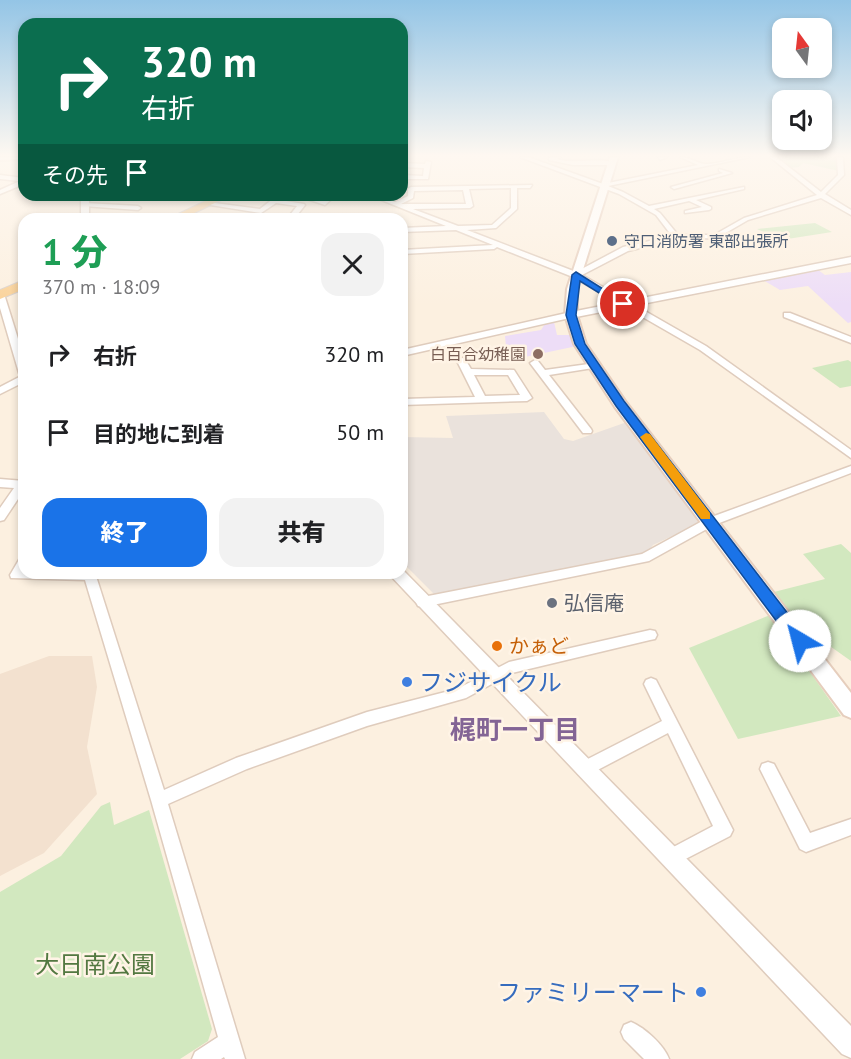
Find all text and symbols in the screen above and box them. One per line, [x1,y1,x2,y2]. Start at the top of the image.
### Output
north arrow [772,18,832,78]
map controls [772,18,832,150]
text: 320 m [141,34,257,89]
icon: right [42,42,120,120]
button: sound [772,90,832,150]
text: 右折 [141,91,195,125]
icon: arrive [120,156,153,189]
text: その先 [42,161,108,189]
text: 1 分 [42,228,108,275]
place label: 守口消防署 東部出張所 [624,231,788,251]
button: close [321,233,384,296]
marker: 守口消防署 東部出張所 [605,234,619,248]
text: 370 m · 18:09 [42,274,160,300]
pin [597,278,648,329]
icon: arrive [606,287,639,320]
icon: right [42,338,75,371]
text: 320 m [324,340,384,368]
text: 右折 [93,342,137,370]
place label: 白百合幼稚園 [430,344,526,364]
marker: 白百合幼稚園 [531,347,545,361]
icon: arrive [42,416,75,449]
text: 50 m [336,418,384,446]
text: 目的地に到着 [93,420,225,448]
button: 終了 [42,498,207,567]
button: 共有 [219,498,384,567]
place label: 弘信庵 [564,590,624,616]
marker: 弘信庵 [545,596,559,610]
position arrow [768,609,832,673]
place label: かぁど [509,633,569,659]
marker: かぁど [490,639,504,653]
place label: フジサイクル [419,667,562,698]
marker: フジサイクル [400,675,414,689]
district label: 梶町一丁目 [450,713,580,746]
park label: 大日南公園 [35,949,155,980]
place label: ファミリーマート [497,977,689,1008]
marker: ファミリーマート [694,985,708,999]

